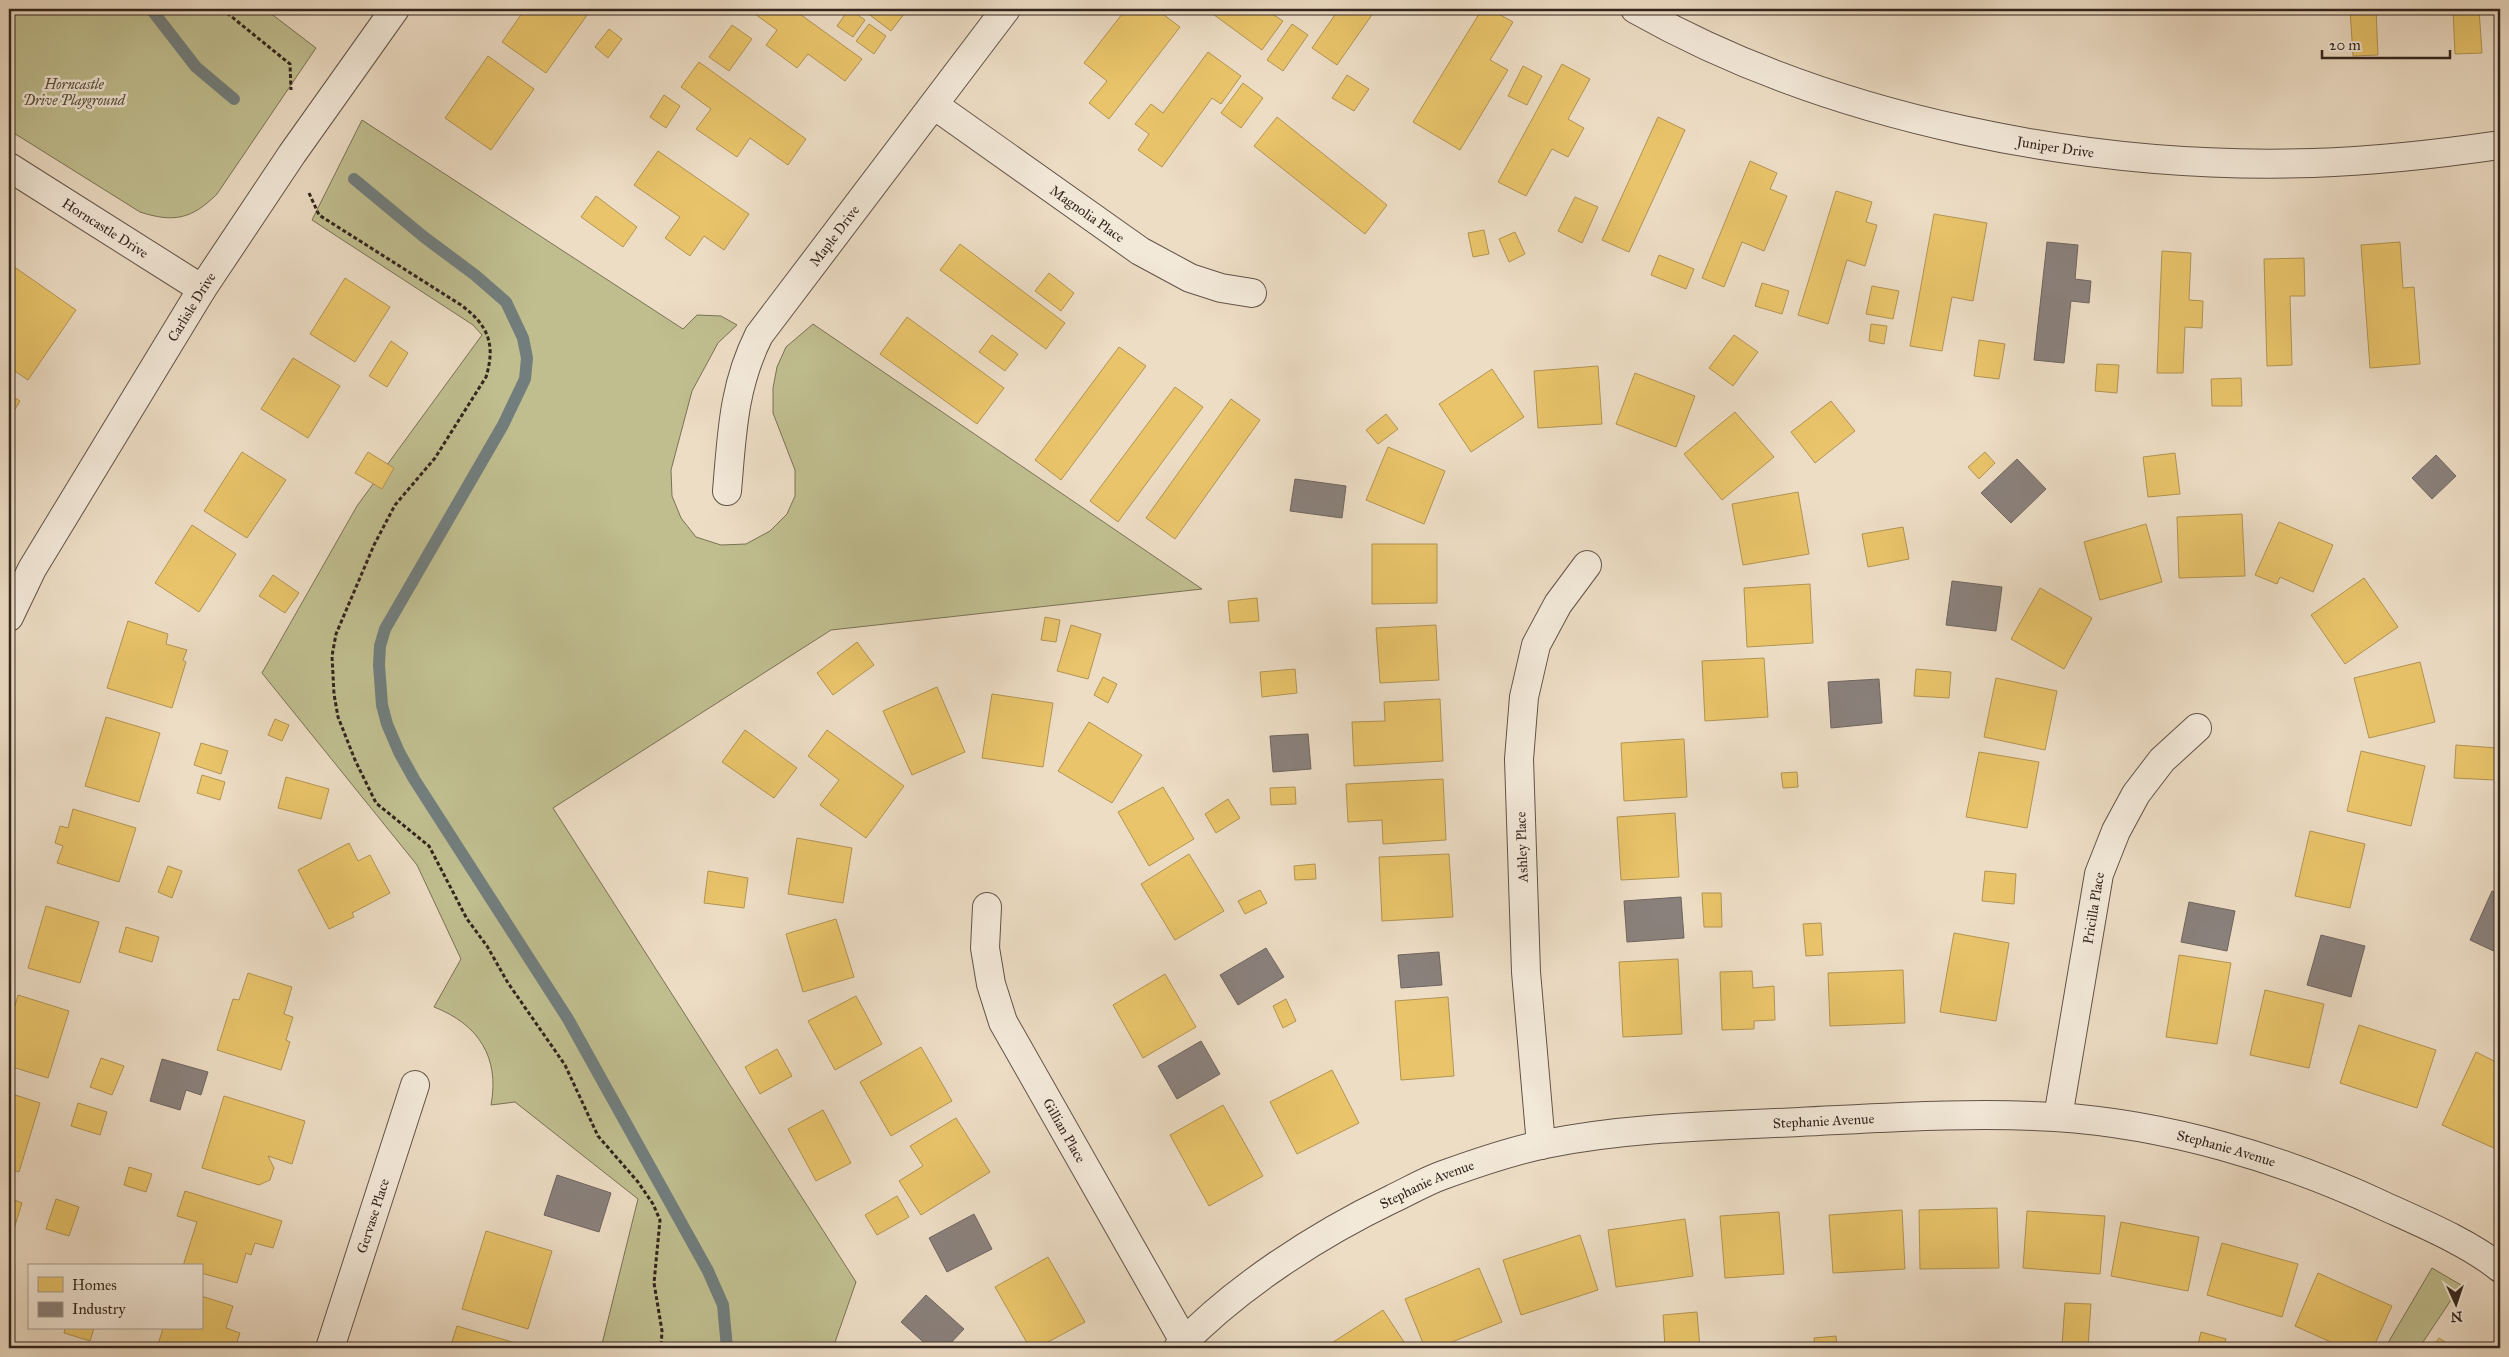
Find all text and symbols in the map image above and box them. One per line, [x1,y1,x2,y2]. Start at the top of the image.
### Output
scale bar [2322,28,2449,60]
text: 20 m [2329,36,2361,54]
park label: Horncastle Drive Playground [23,76,127,109]
street label: Juniper Drive [2014,132,2095,161]
street label: Magnolia Place [1047,181,1128,246]
street label: Horncastle Drive [59,194,152,262]
street label: Maple Drive [806,202,863,270]
street label: Carlisle Drive [164,269,219,345]
street label: Ashley Place [1512,811,1532,884]
street label: Pricilla Place [2079,870,2108,945]
street label: Gillian Place [1039,1095,1090,1166]
street label: Stephanie Avenue [1772,1110,1875,1132]
street label: Stephanie Avenue [2175,1126,2278,1170]
street label: Stephanie Avenue [1377,1156,1476,1212]
street label: Gervase Place [353,1176,393,1255]
legend [28,1264,202,1330]
text: Homes [72,1276,117,1294]
north arrow [2432,1280,2482,1330]
text: Industry [72,1300,126,1318]
text: N [2450,1308,2463,1325]

